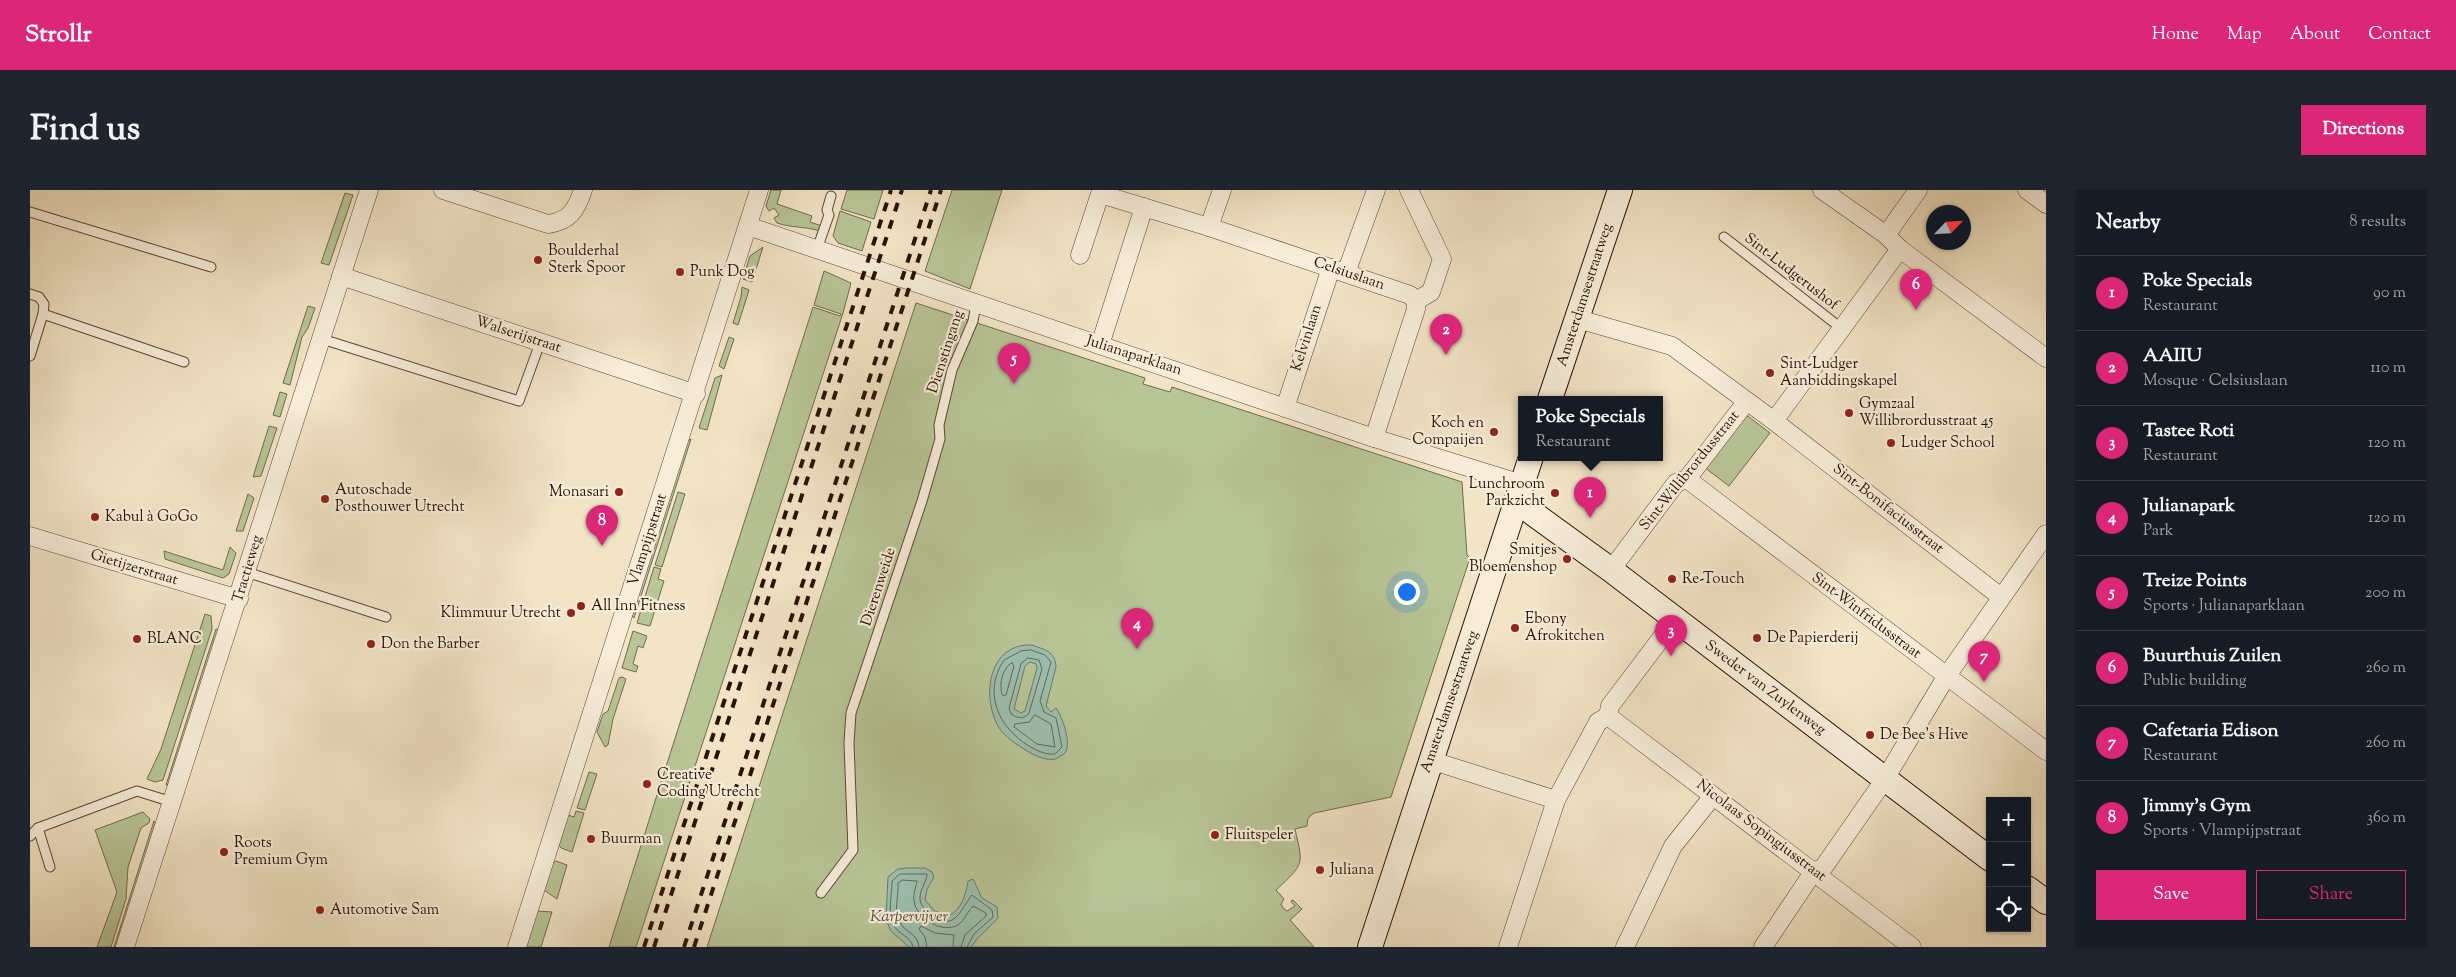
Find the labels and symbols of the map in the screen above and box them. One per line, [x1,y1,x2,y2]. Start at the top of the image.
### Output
north arrow [1926,205,1971,250]
street label: Amsterdamsestraatweg [1552,221,1618,369]
street label: Sint-Ludgerushof [1739,228,1843,316]
place label: Boulderhal Sterk Spoor [548,241,626,279]
street label: Celsiuslaan [1310,252,1388,296]
marker: Boulderhal Sterk Spoor [532,254,544,266]
place label: Punk Dog [690,262,755,283]
marker: Punk Dog [674,266,686,278]
pin: 6 [1900,269,1932,310]
street label: Kelvinlaan [1286,302,1328,374]
street label: Dienstingang [923,308,969,396]
street label: Walserijstraat [472,311,564,359]
pin: 2 [1430,314,1462,355]
street label: Julianaparklaan [1082,330,1185,381]
pin: 5 [998,343,1030,384]
place label: Sint-Ludger Aanbiddingskapel [1780,354,1898,392]
marker: Sint-Ludger Aanbiddingskapel [1764,367,1776,379]
place label: Gymzaal Willibrordusstraat 45 [1859,394,1993,432]
street label: Sint-Willibrordusstraat [1635,407,1745,535]
marker: Gymzaal Willibrordusstraat 45 [1843,407,1855,419]
place label: Koch en Compaijen [1412,413,1484,451]
marker: Koch en Compaijen [1488,426,1500,438]
place label: Ludger School [1901,433,1995,454]
marker: Ludger School [1885,437,1897,449]
street label: Sint-Bonifaciusstraat [1828,459,1948,559]
place label: Lunchroom Parkzicht [1469,474,1546,512]
pin: 1 [1574,477,1606,518]
place label: Autoschade Posthouwer Utrecht [335,480,465,518]
place label: Monasari [549,482,609,503]
marker: Monasari [613,486,625,498]
marker: Lunchroom Parkzicht [1549,487,1561,499]
street label: Vlampijpstraat [623,491,673,589]
marker: Autoschade Posthouwer Utrecht [319,493,331,505]
pin: 8 [586,505,618,546]
place label: Kabul à GoGo [105,507,198,528]
marker: Kabul à GoGo [89,511,101,523]
street label: Tractieweg [228,533,268,605]
place label: Smitjes Bloemenshop [1469,540,1557,578]
street label: Gietijzerstraat [88,545,180,591]
street label: Dierenweide [856,545,902,629]
marker: Smitjes Bloemenshop [1561,553,1573,565]
street label: Sint-Winfridusstraat [1807,568,1925,664]
place label: Re-Touch [1682,569,1745,590]
marker: Re-Touch [1666,573,1678,585]
your location [1394,579,1420,605]
place label: All Inn Fitness [591,596,686,617]
marker: All Inn Fitness [575,600,587,612]
place label: Klimmuur Utrecht [440,603,561,624]
marker: Klimmuur Utrecht [565,607,577,619]
pin: 4 [1121,608,1153,649]
place label: Ebony Afrokitchen [1525,609,1605,647]
pin: 3 [1655,615,1687,656]
marker: Ebony Afrokitchen [1509,622,1521,634]
street label: Amsterdamsestraatweg [1416,628,1484,776]
place label: De Papierderij [1767,628,1859,649]
place label: BLANC [147,629,202,650]
marker: De Papierderij [1751,632,1763,644]
marker: BLANC [131,633,143,645]
place label: Don the Barber [381,634,480,655]
street label: Sweder van Zuylenweg [1700,635,1830,741]
marker: Don the Barber [365,638,377,650]
pin: 7 [1968,641,2000,682]
place label: De Bee's Hive [1880,725,1968,746]
marker: De Bee's Hive [1864,729,1876,741]
place label: Creative Coding Utrecht [657,765,759,803]
street label: Nicolaas Sopingiusstraat [1692,775,1830,887]
marker: Creative Coding Utrecht [641,778,653,790]
place label: Fluitspeler [1225,825,1293,846]
place label: Buurman [601,829,662,850]
marker: Fluitspeler [1209,829,1221,841]
place label: Roots Premium Gym [234,833,328,871]
marker: Buurman [585,833,597,845]
marker: Roots Premium Gym [218,846,230,858]
place label: Juliana [1329,860,1374,881]
marker: Juliana [1314,864,1326,876]
place label: Automotive Sam [330,900,440,921]
marker: Automotive Sam [314,904,326,916]
water label: Karpervijver [870,906,948,929]

